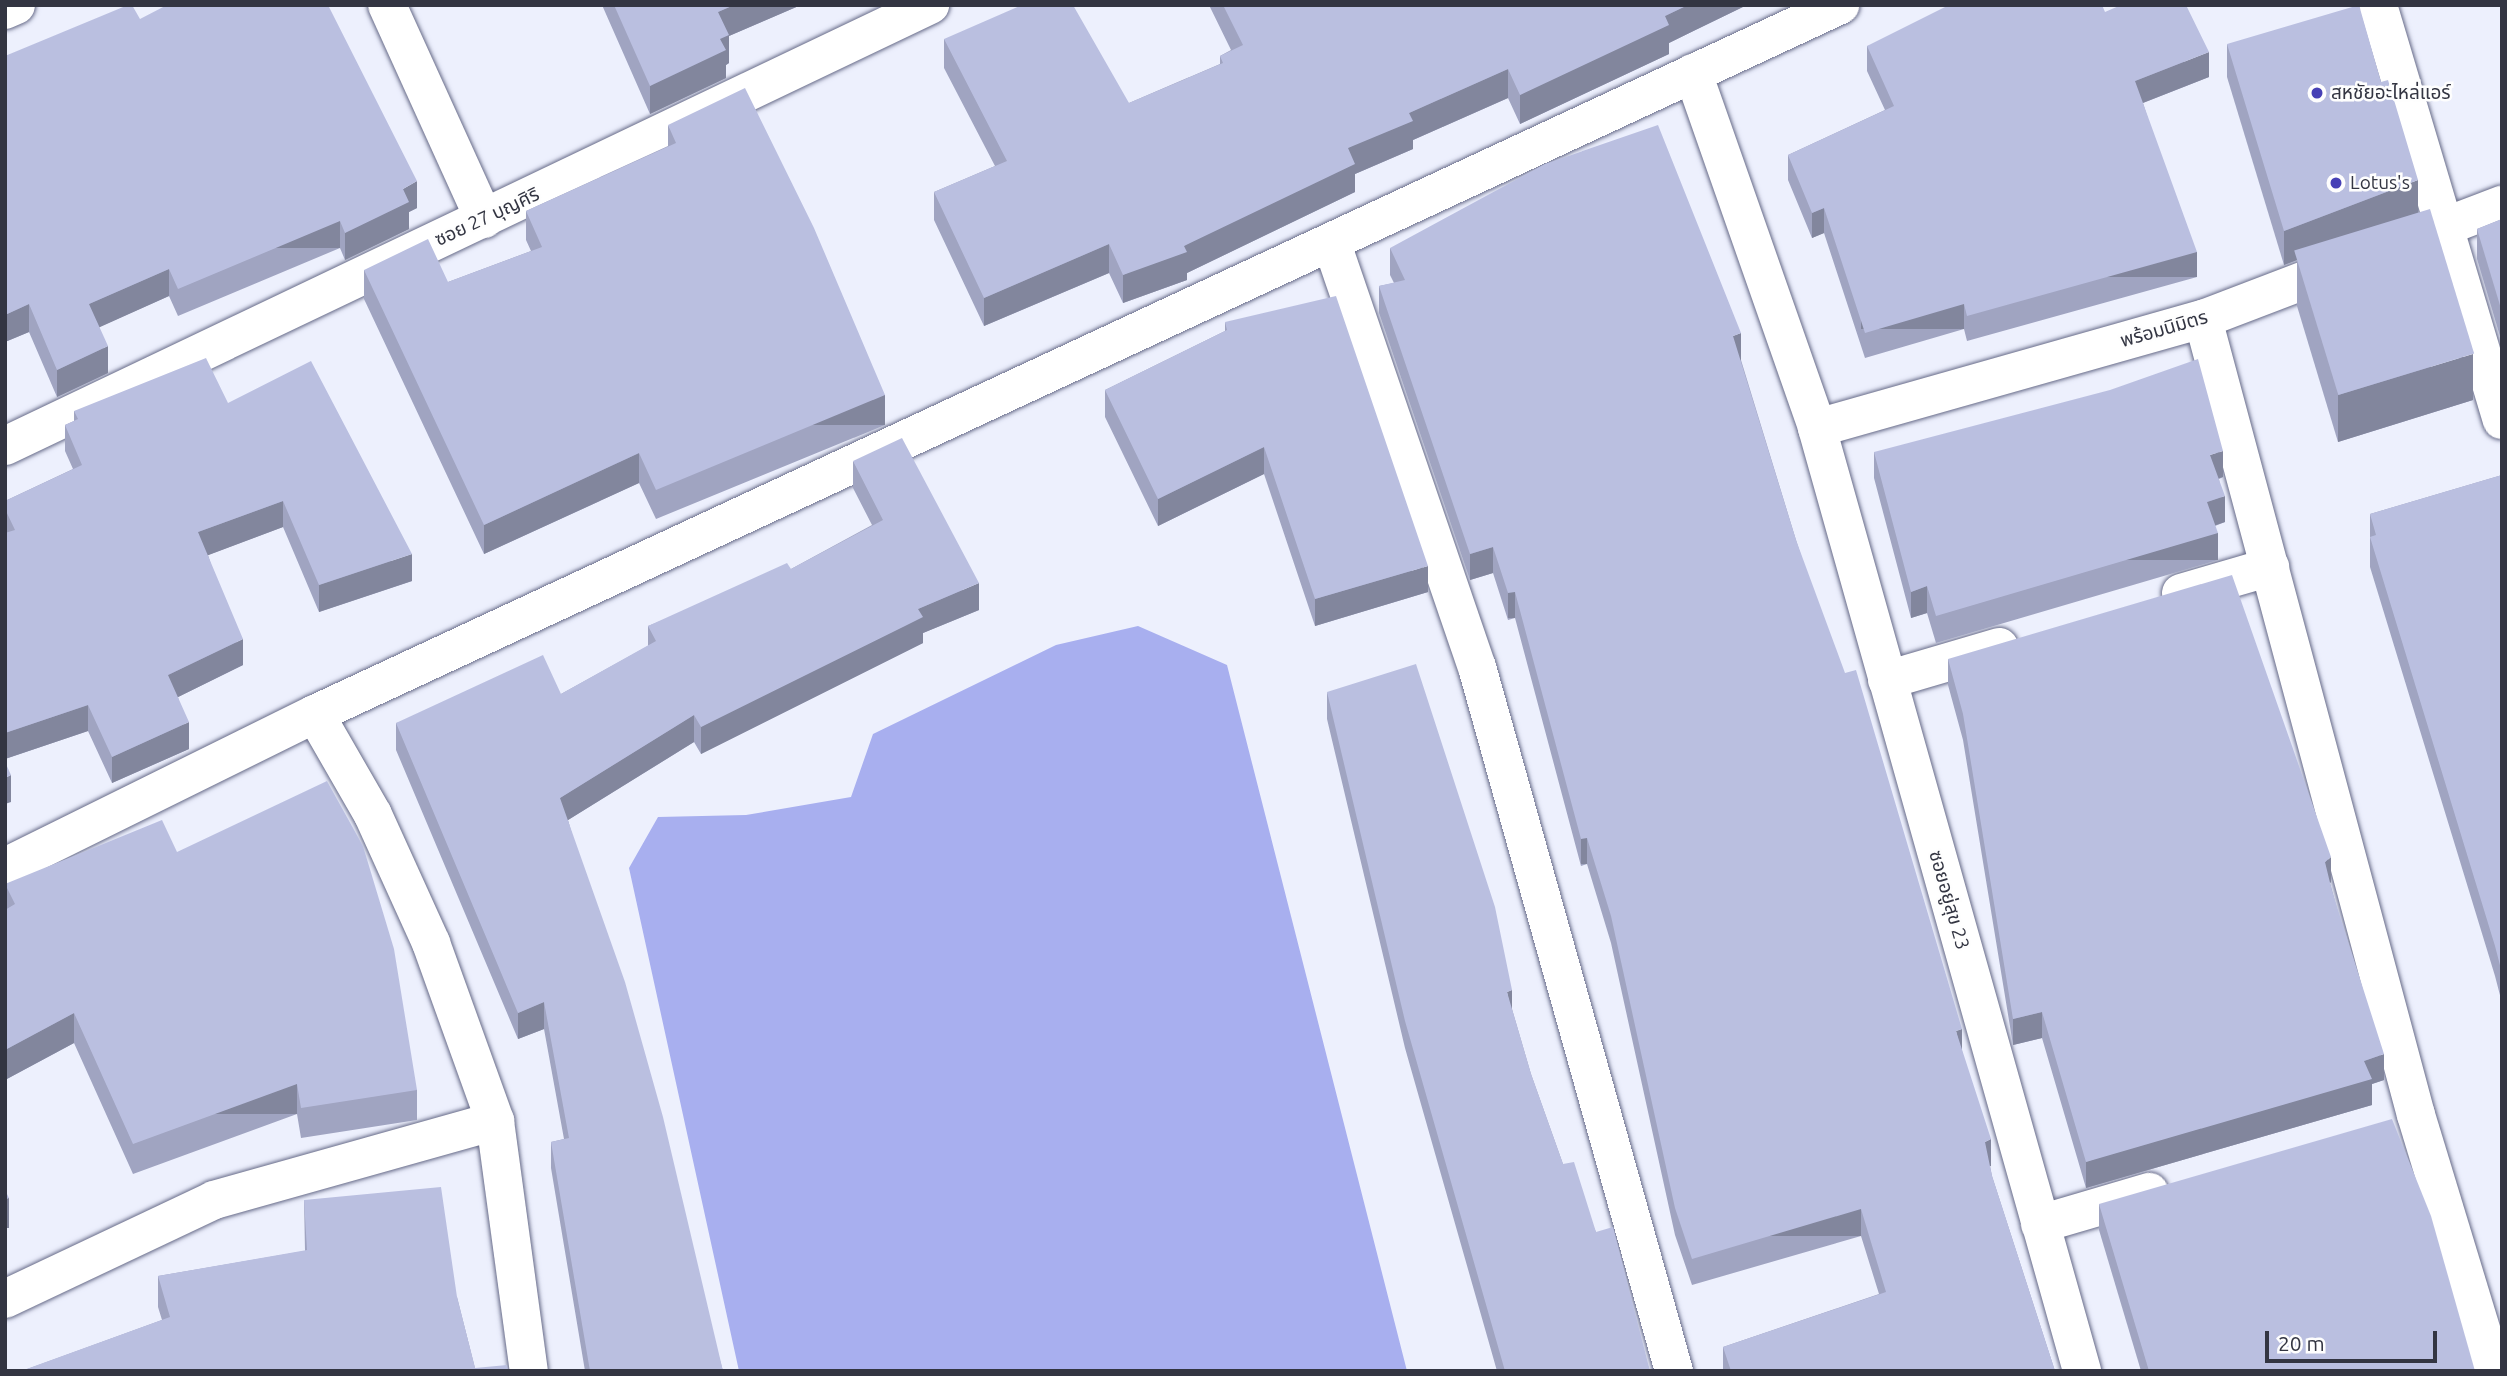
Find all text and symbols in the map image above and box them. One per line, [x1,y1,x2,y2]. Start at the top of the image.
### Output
place label: สหชัยอะไหล่แอร์ [2331,82,2451,104]
marker: สหชัยอะไหล่แอร์ [2309,85,2325,101]
place label: Lotus's [2350,172,2410,194]
marker: Lotus's [2328,175,2344,191]
street label: ซอย 27 บุญศิริ [431,183,543,251]
street label: พร้อมนิมิตร [2118,306,2210,352]
street label: ซอยอยู่สุข 23 [1924,848,1974,952]
scale bar [2269,1316,2440,1360]
text: 20 m [2278,1331,2325,1355]

